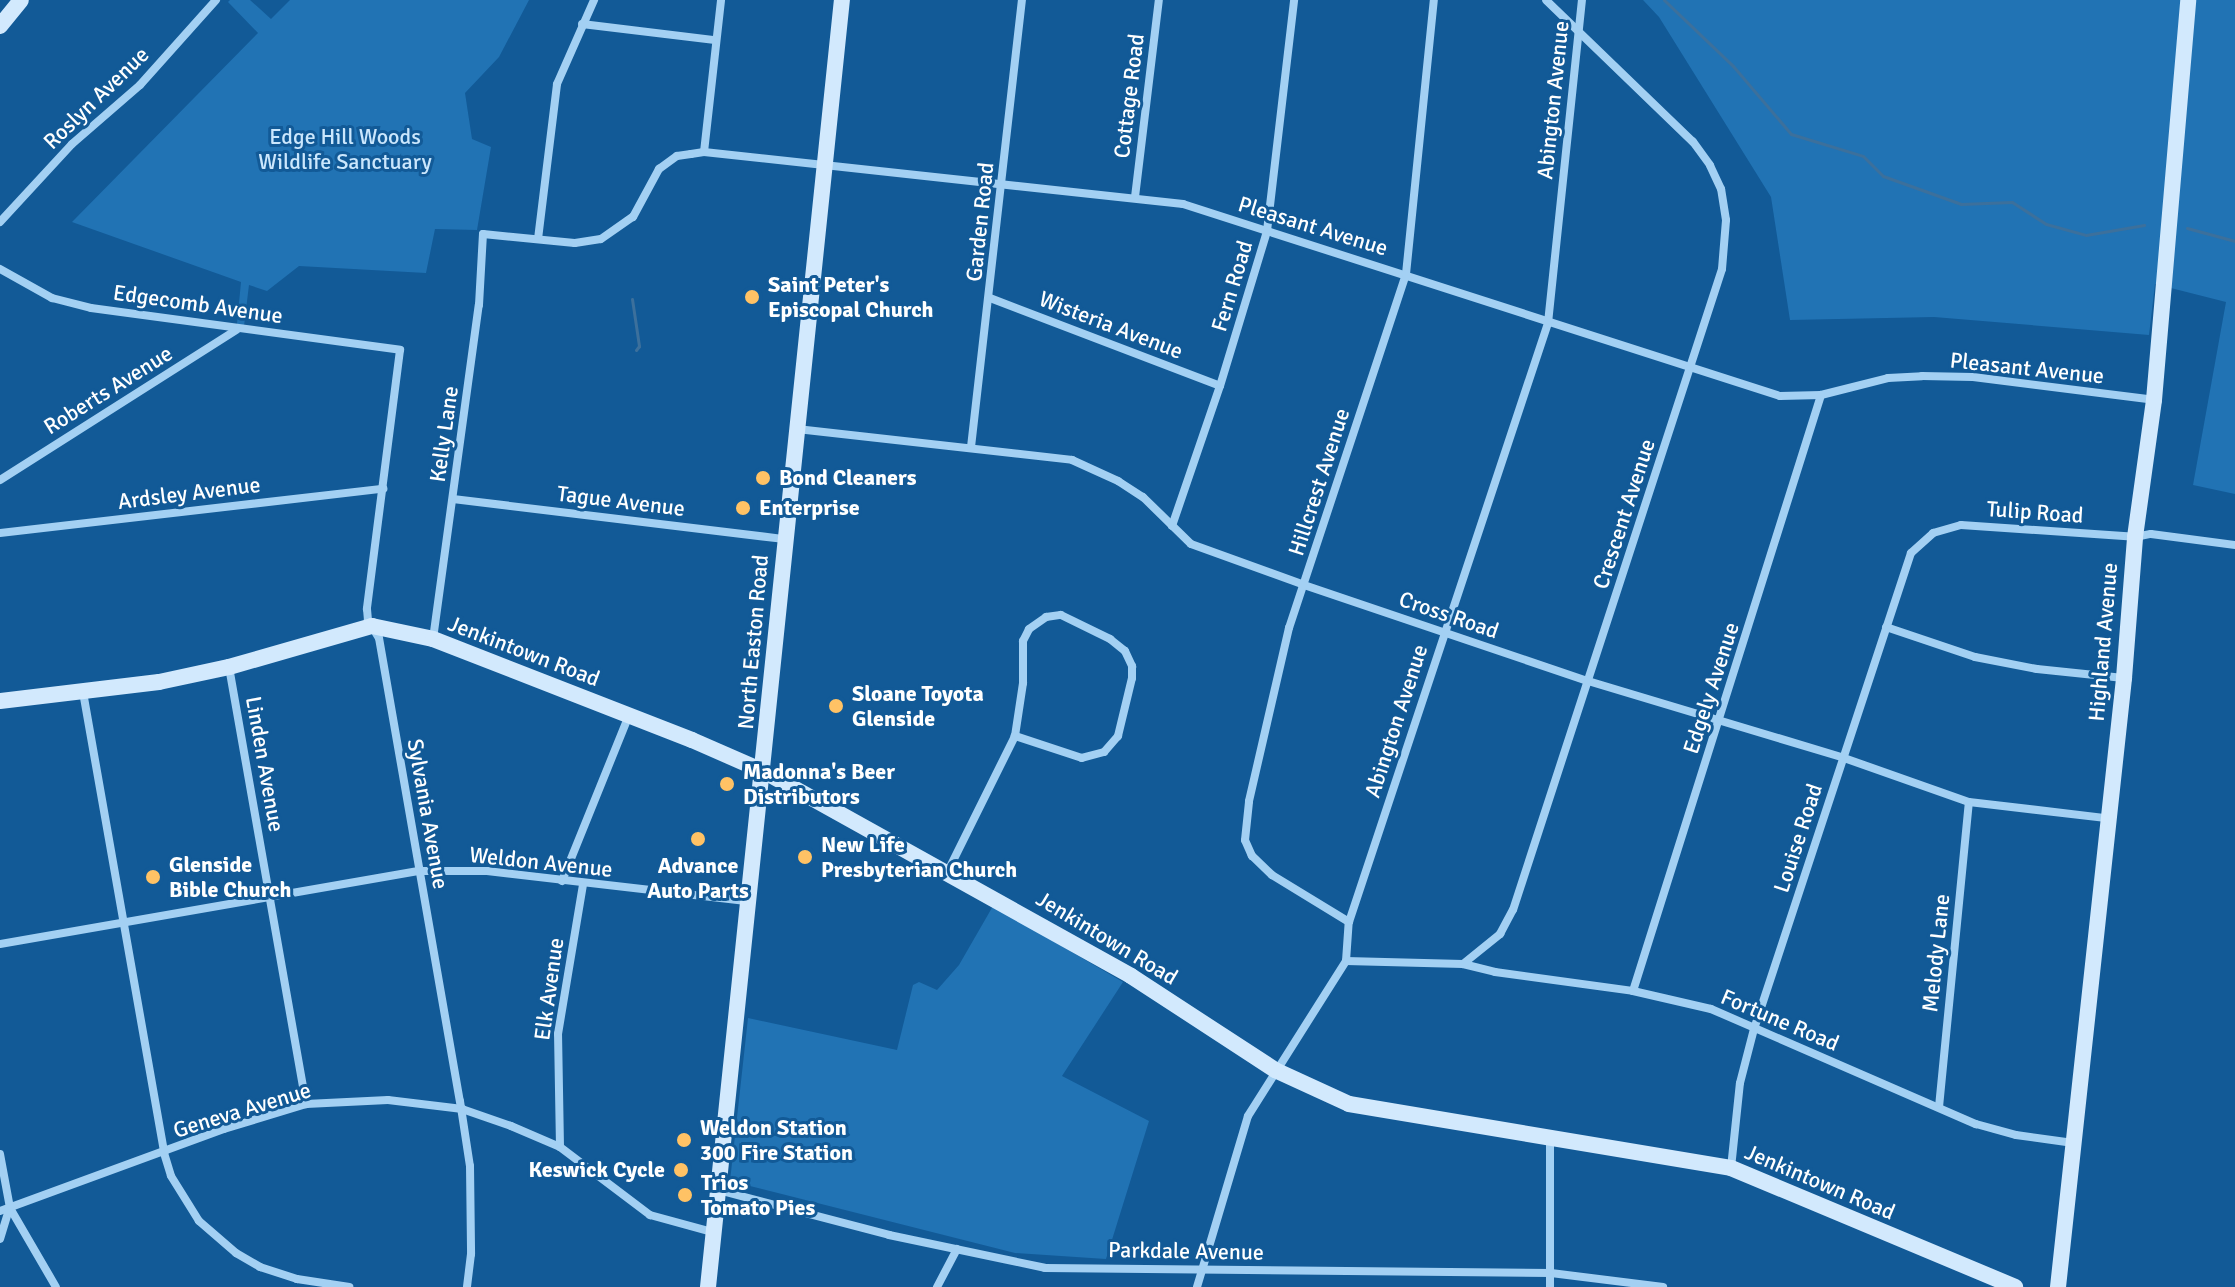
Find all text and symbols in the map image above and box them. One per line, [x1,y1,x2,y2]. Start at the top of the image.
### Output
street label: Abington Avenue [1532,19,1574,181]
street label: Cottage Road [1108,32,1150,160]
street label: Roslyn Avenue [38,41,154,155]
park label: Edge Hill Woods Wildlife Sanctuary [258,123,432,174]
street label: Garden Road [961,161,999,283]
street label: Pleasant Avenue [1235,191,1391,261]
street label: Fern Road [1206,237,1258,335]
place label: Saint Peter's Episcopal Church [768,271,934,322]
street label: Edgecomb Avenue [112,279,284,329]
street label: Wisteria Avenue [1035,285,1187,365]
marker: Saint Peter's Episcopal Church [743,288,761,306]
street label: Roberts Avenue [39,340,177,440]
street label: Pleasant Avenue [1949,347,2105,389]
street label: Kelly Lane [424,384,464,484]
street label: Hillcrest Avenue [1283,405,1355,559]
street label: Crescent Avenue [1587,436,1661,592]
place label: Bond Cleaners [779,465,916,491]
marker: Bond Cleaners [754,469,772,487]
street label: Ardsley Avenue [116,471,262,515]
street label: Tague Avenue [556,480,686,522]
place label: Enterprise [759,495,860,521]
street label: Tulip Road [1986,495,2084,529]
marker: Enterprise [734,499,752,517]
street label: North Easton Road [732,553,774,731]
street label: Highland Avenue [2083,561,2123,723]
street label: Cross Road [1396,586,1502,644]
street label: Jenkintown Road [444,610,604,692]
street label: Edgely Avenue [1677,619,1745,757]
street label: Abington Avenue [1359,641,1433,801]
place label: Sloane Toyota Glenside [852,680,984,732]
street label: Linden Avenue [240,694,290,834]
marker: Sloane Toyota Glenside [827,697,845,715]
street label: Sylvania Avenue [402,737,454,891]
place label: Madonna's Beer Distributors [743,758,895,810]
marker: Madonna's Beer Distributors [718,775,736,793]
street label: Louise Road [1768,780,1828,896]
marker: Advance Auto Parts [689,830,707,848]
place label: New Life Presbyterian Church [821,831,1017,882]
street label: Weldon Avenue [468,841,614,883]
marker: New Life Presbyterian Church [796,848,814,866]
place label: Glenside Bible Church [169,851,291,902]
place label: Advance Auto Parts [647,852,749,904]
marker: Glenside Bible Church [144,868,162,886]
street label: Jenkintown Road [1032,885,1182,991]
street label: Melody Lane [1917,893,1955,1013]
street label: Elk Avenue [529,936,569,1042]
street label: Fortune Road [1717,983,1843,1057]
street label: Geneva Avenue [170,1077,314,1143]
place label: Weldon Station 300 Fire Station [700,1114,853,1166]
marker: Weldon Station 300 Fire Station [675,1131,693,1149]
street label: Jenkintown Road [1741,1139,1899,1225]
place label: Keswick Cycle [528,1157,665,1183]
marker: Keswick Cycle [672,1161,690,1179]
place label: Trios Tomato Pies [701,1169,815,1220]
marker: Trios Tomato Pies [676,1186,694,1204]
street label: Parkdale Avenue [1108,1236,1264,1266]

